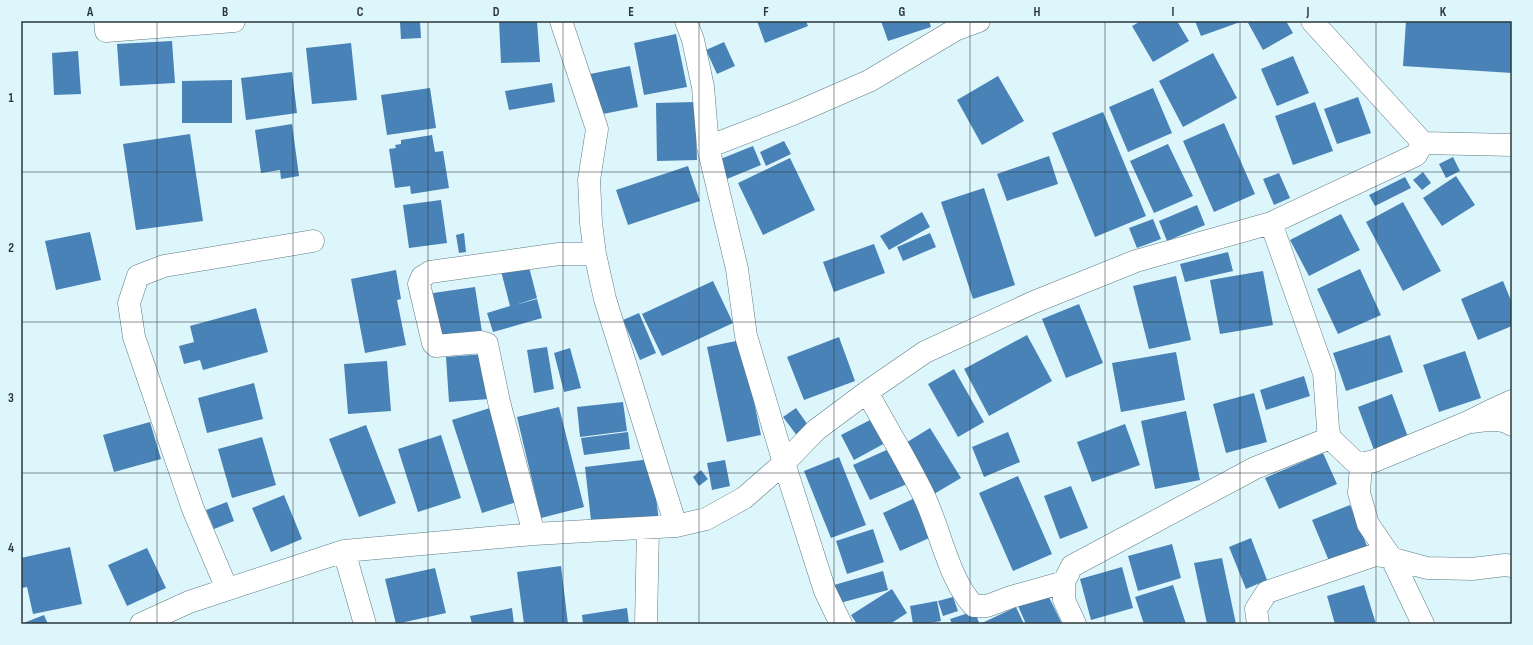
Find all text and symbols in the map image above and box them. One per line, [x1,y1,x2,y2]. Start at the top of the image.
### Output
text: A [86,4,94,20]
text: B [222,4,228,20]
text: C [357,4,364,20]
text: D [493,4,500,20]
text: E [628,4,634,20]
text: F [763,4,769,20]
text: G [899,4,906,20]
text: H [1034,4,1041,20]
text: I [1172,4,1175,20]
text: J [1306,4,1310,20]
text: K [1440,4,1447,20]
text: 1 [8,90,14,106]
text: 2 [8,240,14,256]
text: 3 [8,390,14,406]
text: 4 [8,540,14,556]

